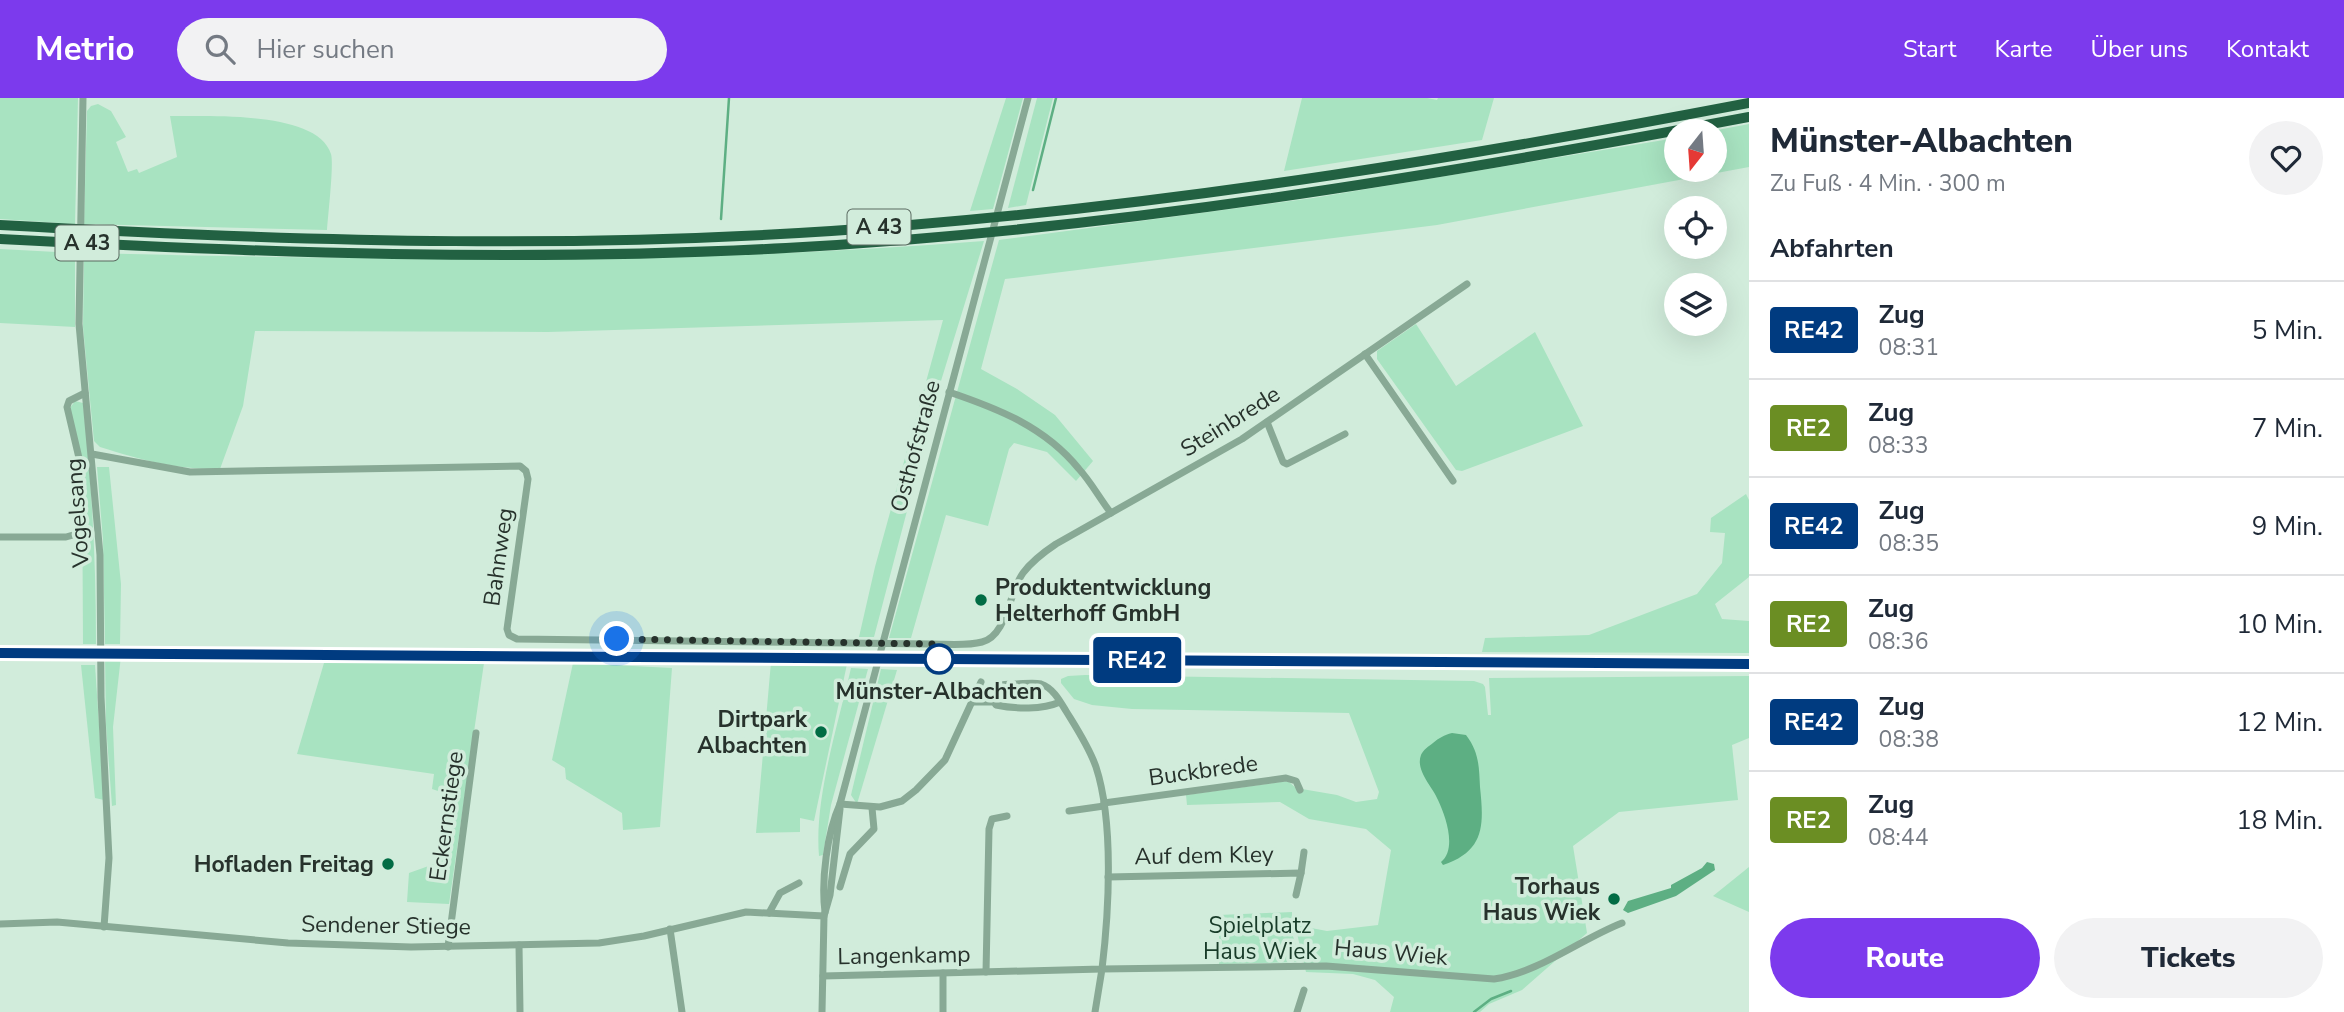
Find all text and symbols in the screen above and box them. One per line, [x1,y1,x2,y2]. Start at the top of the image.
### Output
search box [177,18,667,81]
text: Metrio [35,27,135,72]
icon: search [201,30,239,68]
text: Hier suchen [257,32,395,67]
text: Start [1903,33,1956,65]
text: Karte [1994,33,2052,65]
text: Über uns [2090,33,2188,65]
text: Kontakt [2226,33,2309,65]
north arrow [1664,119,1727,182]
map controls [1664,119,1727,336]
text: Münster-Albachten [1770,119,2073,164]
button: heart [2249,121,2323,195]
text: Zu Fuß · 4 Min. · 300 m [1770,168,2006,199]
button: locate [1664,196,1727,259]
road number: A 43 [848,209,910,244]
road number: A 43 [56,226,119,260]
text: Abfahrten [1770,231,1894,266]
button: layers [1664,273,1727,336]
text: Zug [1879,297,1925,332]
text: 5 Min. [2252,313,2323,348]
text: RE42 [1784,314,1844,346]
text: 08:31 [1879,332,1939,363]
street label: Osthofstraße [883,377,948,516]
street label: Steinbrede [1175,379,1286,464]
text: Zug [1868,395,1914,430]
text: 7 Min. [2252,411,2323,446]
text: RE2 [1786,412,1831,444]
text: 08:33 [1868,430,1928,461]
street label: Vogelsang [58,457,97,570]
text: Zug [1879,493,1925,528]
street label: Bahnweg [476,506,521,608]
text: 9 Min. [2252,509,2323,544]
text: RE42 [1784,510,1844,542]
text: 08:35 [1879,528,1939,559]
place label: Produktentwicklung Helterhoff GmbH [995,572,1211,629]
text: Zug [1868,591,1914,626]
marker: Produktentwicklung Helterhoff GmbH [973,592,989,608]
text: 10 Min. [2236,607,2323,642]
text: RE2 [1786,608,1831,640]
your location [599,621,634,656]
text: 08:36 [1868,626,1928,657]
line badge: RE42 [1088,637,1186,683]
marker: Münster-Albachten [924,644,954,674]
text: RE42 [1107,644,1167,676]
place label: Münster-Albachten [836,676,1042,707]
text: Zug [1879,689,1925,724]
place label: Dirtpark Albachten [697,704,808,761]
text: 12 Min. [2236,705,2323,740]
text: RE42 [1784,706,1844,738]
marker: Dirtpark Albachten [813,724,829,740]
text: 08:38 [1879,724,1939,755]
street label: Buckbrede [1146,747,1260,793]
street label: Eckernstiege [422,749,471,883]
text: Zug [1868,787,1914,822]
text: 18 Min. [2236,803,2323,838]
text: RE2 [1786,804,1831,836]
text: 08:44 [1868,822,1928,853]
street label: Auf dem Kley [1134,839,1274,872]
place label: Hofladen Freitag [194,849,374,880]
marker: Hofladen Freitag [380,856,396,872]
place label: Torhaus Haus Wiek [1483,871,1601,928]
marker: Torhaus Haus Wiek [1606,891,1622,907]
street label: Sendener Stiege [301,909,471,942]
park label: Spielplatz Haus Wiek [1203,910,1317,967]
button: Route [1770,918,2040,998]
button: Tickets [2054,918,2323,998]
street label: Haus Wiek [1333,932,1450,973]
street label: Langenkamp [837,939,971,972]

